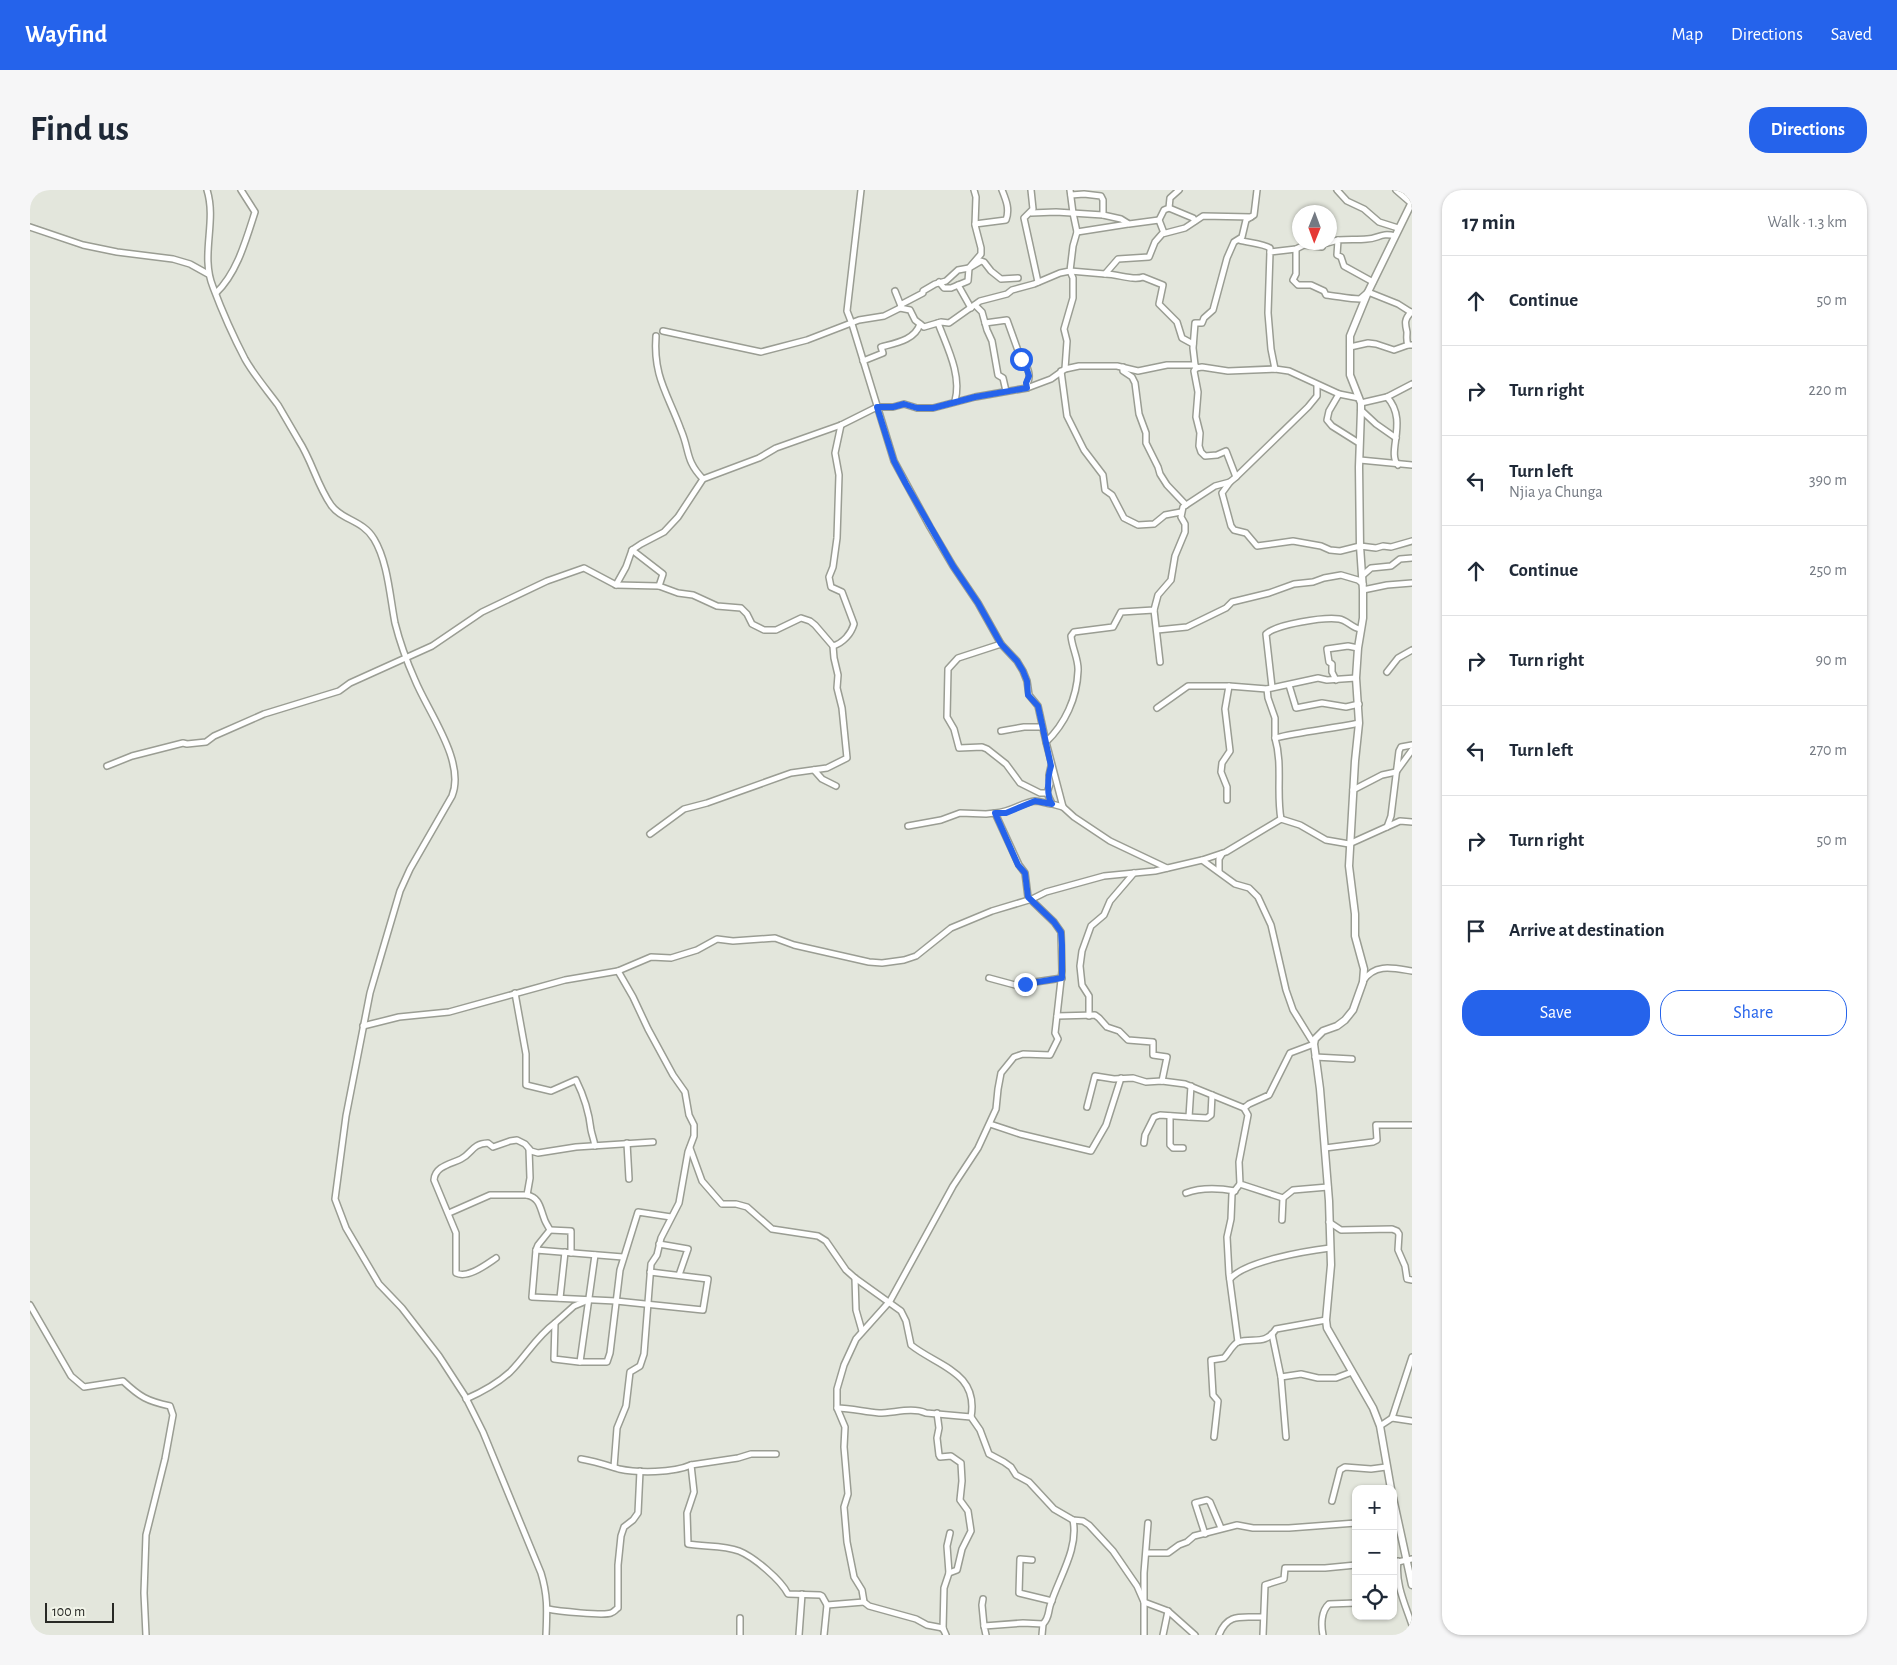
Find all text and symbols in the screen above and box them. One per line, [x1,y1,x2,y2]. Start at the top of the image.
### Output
text: Wayfind [25,23,107,47]
text: Map [1672,26,1703,44]
text: Directions [1731,26,1803,44]
text: Saved [1831,26,1872,44]
button: Directions [1749,107,1867,153]
text: Find us [30,112,129,147]
north arrow [1292,205,1337,250]
text: 17 min [1462,212,1515,233]
text: Walk · 1.3 km [1767,214,1847,230]
icon: ahead [1462,287,1490,315]
text: Continue [1509,291,1578,310]
text: 50 m [1816,292,1847,308]
route start [1010,348,1033,371]
icon: right [1462,377,1490,405]
text: Turn right [1509,381,1584,400]
text: 220 m [1809,382,1847,398]
text: Turn left [1509,462,1573,481]
icon: left [1462,467,1490,495]
text: 390 m [1809,472,1847,488]
text: Njia ya Chunga [1509,484,1603,500]
icon: ahead [1462,557,1490,585]
text: Continue [1509,561,1578,580]
text: 250 m [1809,562,1847,578]
icon: right [1462,647,1490,675]
text: Turn right [1509,651,1584,670]
text: 90 m [1816,652,1847,668]
icon: left [1462,737,1490,765]
text: Turn left [1509,741,1573,760]
text: 270 m [1809,742,1847,758]
icon: right [1462,827,1490,855]
text: Turn right [1509,831,1584,850]
text: 50 m [1816,832,1847,848]
icon: arrive [1462,917,1490,945]
text: Arrive at destination [1509,921,1665,940]
route end [1014,973,1037,996]
button: Save [1462,990,1650,1036]
button: Share [1660,990,1847,1036]
map controls [1352,1485,1397,1620]
button: + [1352,1485,1397,1530]
button: − [1352,1530,1397,1575]
button: locate [1352,1575,1397,1620]
scale bar [45,1600,114,1623]
text: 100 m [52,1605,85,1619]

